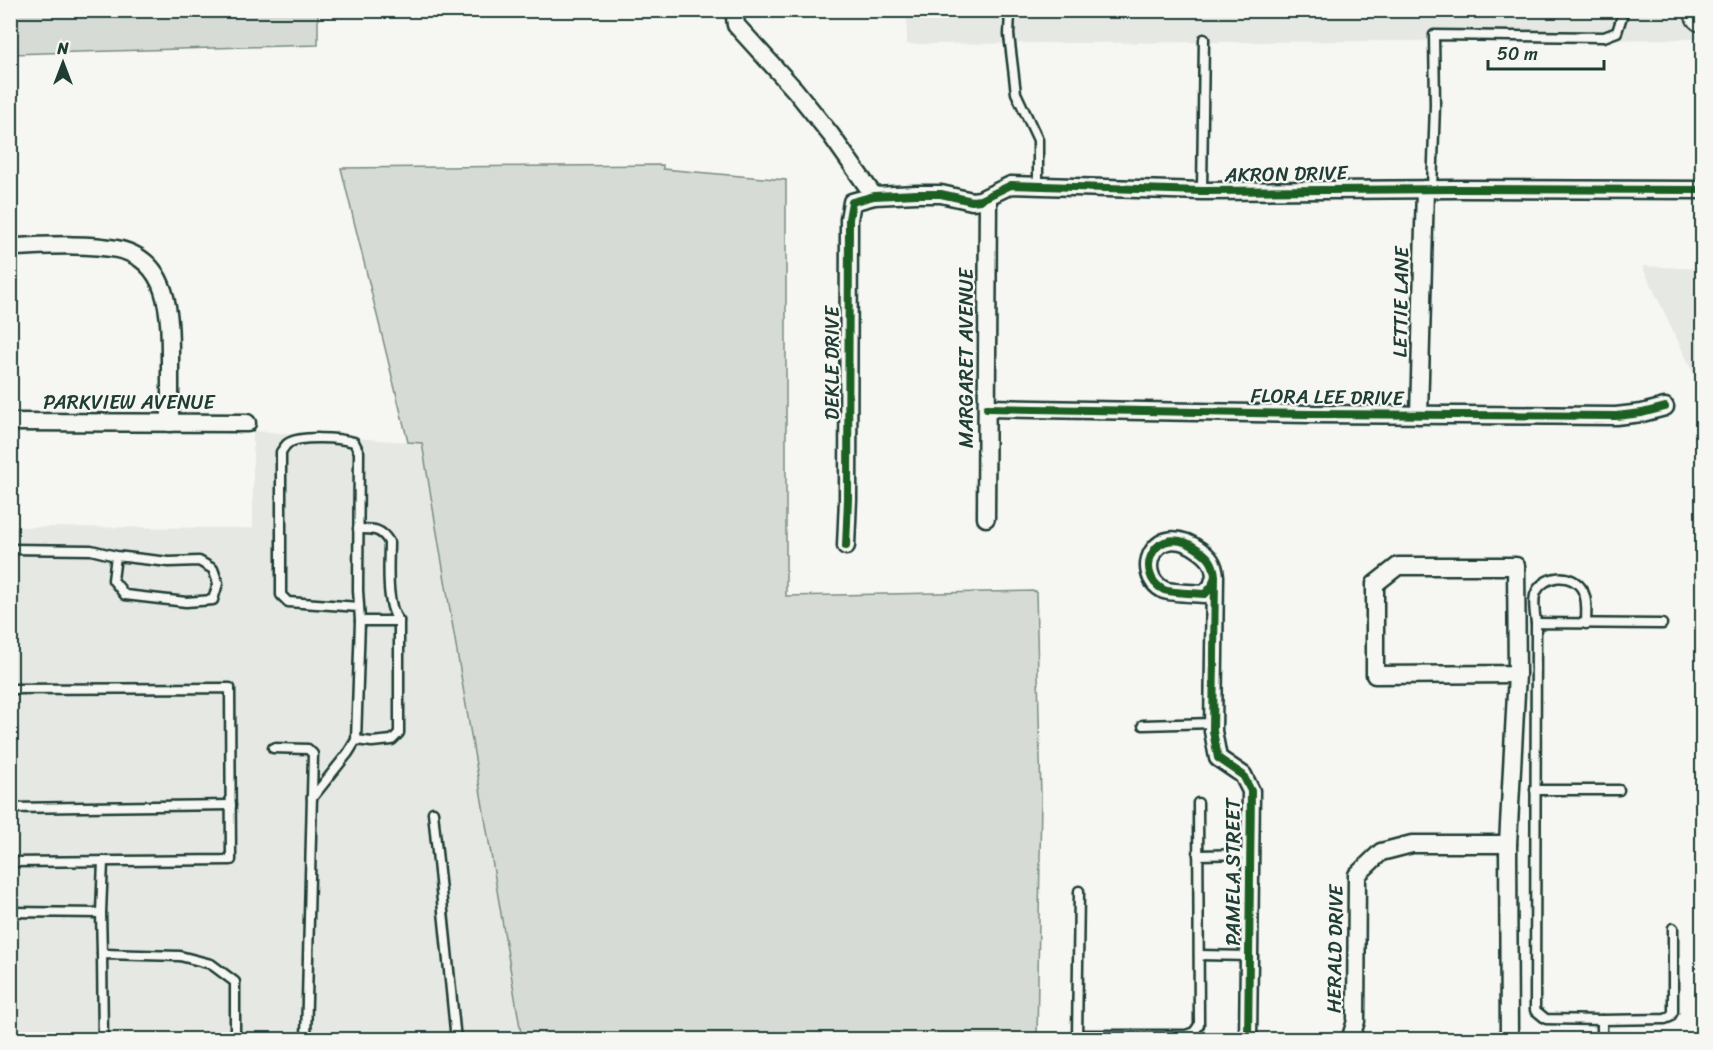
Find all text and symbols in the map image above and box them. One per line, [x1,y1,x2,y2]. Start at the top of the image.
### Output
north arrow [33,33,93,93]
scale bar [1488,33,1604,71]
text: N [56,34,69,63]
text: 50 m [1497,38,1538,70]
street label: AKRON DRIVE [1223,155,1350,193]
street label: LETTIE LANE [1383,244,1419,358]
street label: MARGARET AVENUE [949,266,984,448]
street label: DEKLE DRIVE [815,304,850,420]
street label: FLORA LEE DRIVE [1250,378,1406,416]
street label: PARKVIEW AVENUE [43,385,217,420]
street label: PAMELA STREET [1216,796,1251,946]
street label: HERALD DRIVE [1316,883,1354,1014]

